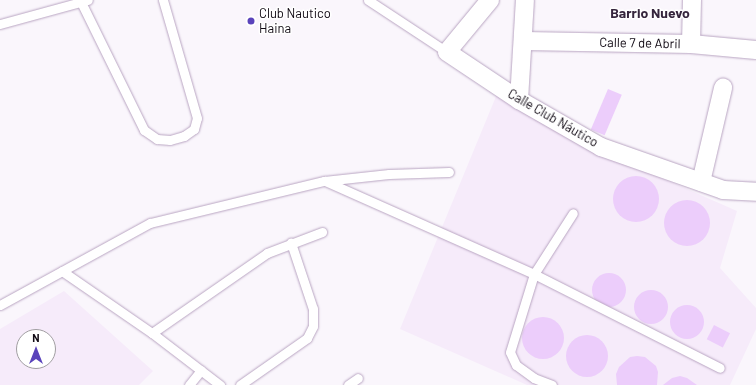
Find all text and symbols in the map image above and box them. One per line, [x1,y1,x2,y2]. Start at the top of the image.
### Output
district label: Barrio Nuevo [610,5,690,21]
place label: Club Nautico Haina [259,6,331,37]
marker: Club Nautico Haina [246,16,256,26]
street label: Calle 7 de Abril [599,34,681,52]
street label: Calle Club Náutico [505,86,601,150]
north arrow [16,329,56,369]
text: N [32,331,40,344]

